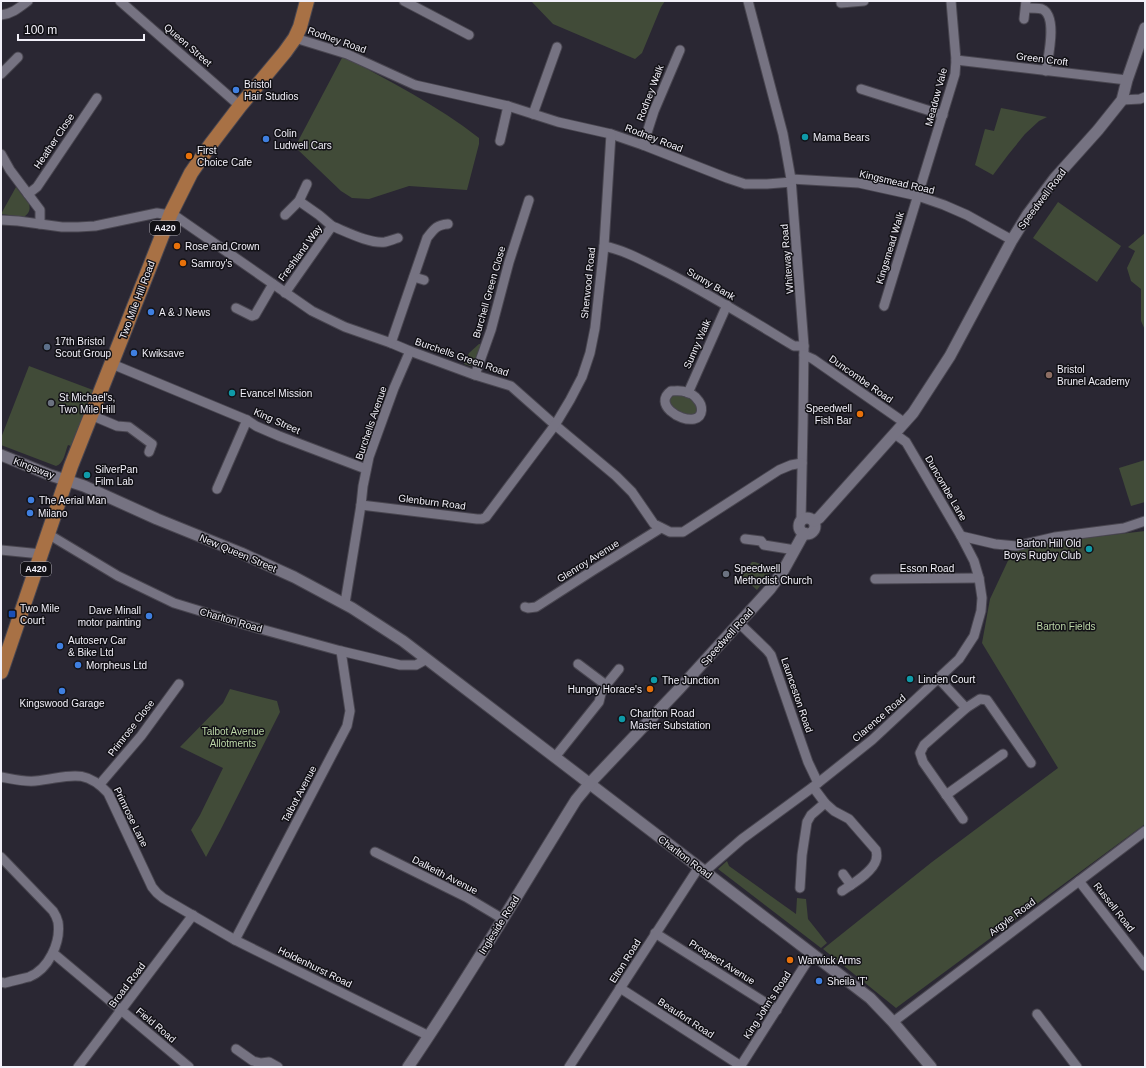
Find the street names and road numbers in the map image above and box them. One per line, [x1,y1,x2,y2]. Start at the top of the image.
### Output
street label: Queen Street [162,21,214,69]
street label: Rodney Road [306,25,368,55]
street label: Green Croft [1015,50,1069,68]
street label: Rodney Walk [634,63,666,123]
street label: Meadow Vale [923,66,949,127]
street label: Heather Close [32,111,77,171]
street label: Rodney Road [623,122,685,154]
street label: Speedwell Road [1016,167,1068,231]
street label: Kingsmead Road [858,168,936,196]
street label: Kingsmead Walk [874,210,906,285]
road number: A420 [150,221,180,235]
street label: Freshland Way [276,223,324,283]
street label: Whiteway Road [778,224,796,294]
street label: Burchell Green Close [471,244,508,339]
street label: Sherwood Road [579,247,597,319]
street label: Two Mile Hill Road [117,259,157,341]
street label: Sunny Bank [685,266,738,303]
street label: Sunny Walk [681,317,713,370]
street label: Burchells Green Road [414,336,510,378]
street label: Duncombe Road [827,353,895,405]
street label: Burchells Avenue [353,384,389,461]
street label: King Street [252,406,302,436]
street label: Duncombe Lane [923,453,969,523]
street label: Kingsway [12,455,56,481]
street label: Glenburn Road [398,492,466,512]
street label: New Queen Street [198,532,278,574]
street label: Glenroy Avenue [555,537,621,584]
road number: A420 [21,562,51,576]
street label: Esson Road [900,563,954,574]
street label: Charlton Road [198,606,264,634]
street label: Speedwell Road [699,606,755,668]
street label: Launceston Road [779,656,815,734]
street label: Clarence Road [850,692,908,744]
street label: Primrose Close [106,697,157,758]
street label: Talbot Avenue [279,763,319,824]
street label: Primrose Lane [112,785,150,849]
street label: Charlton Road [656,833,714,881]
street label: Dalkeith Avenue [410,854,480,896]
street label: Russell Road [1091,880,1137,934]
street label: Ingleside Road [477,894,521,956]
street label: Argyle Road [987,896,1037,938]
street label: Elton Road [607,937,643,985]
street label: Prospect Avenue [687,937,757,987]
street label: Holdenhurst Road [276,944,354,990]
street label: Broad Road [107,960,147,1010]
street label: King John's Road [741,969,793,1041]
street label: Beaufort Road [656,996,716,1040]
street label: Field Road [134,1005,178,1045]

